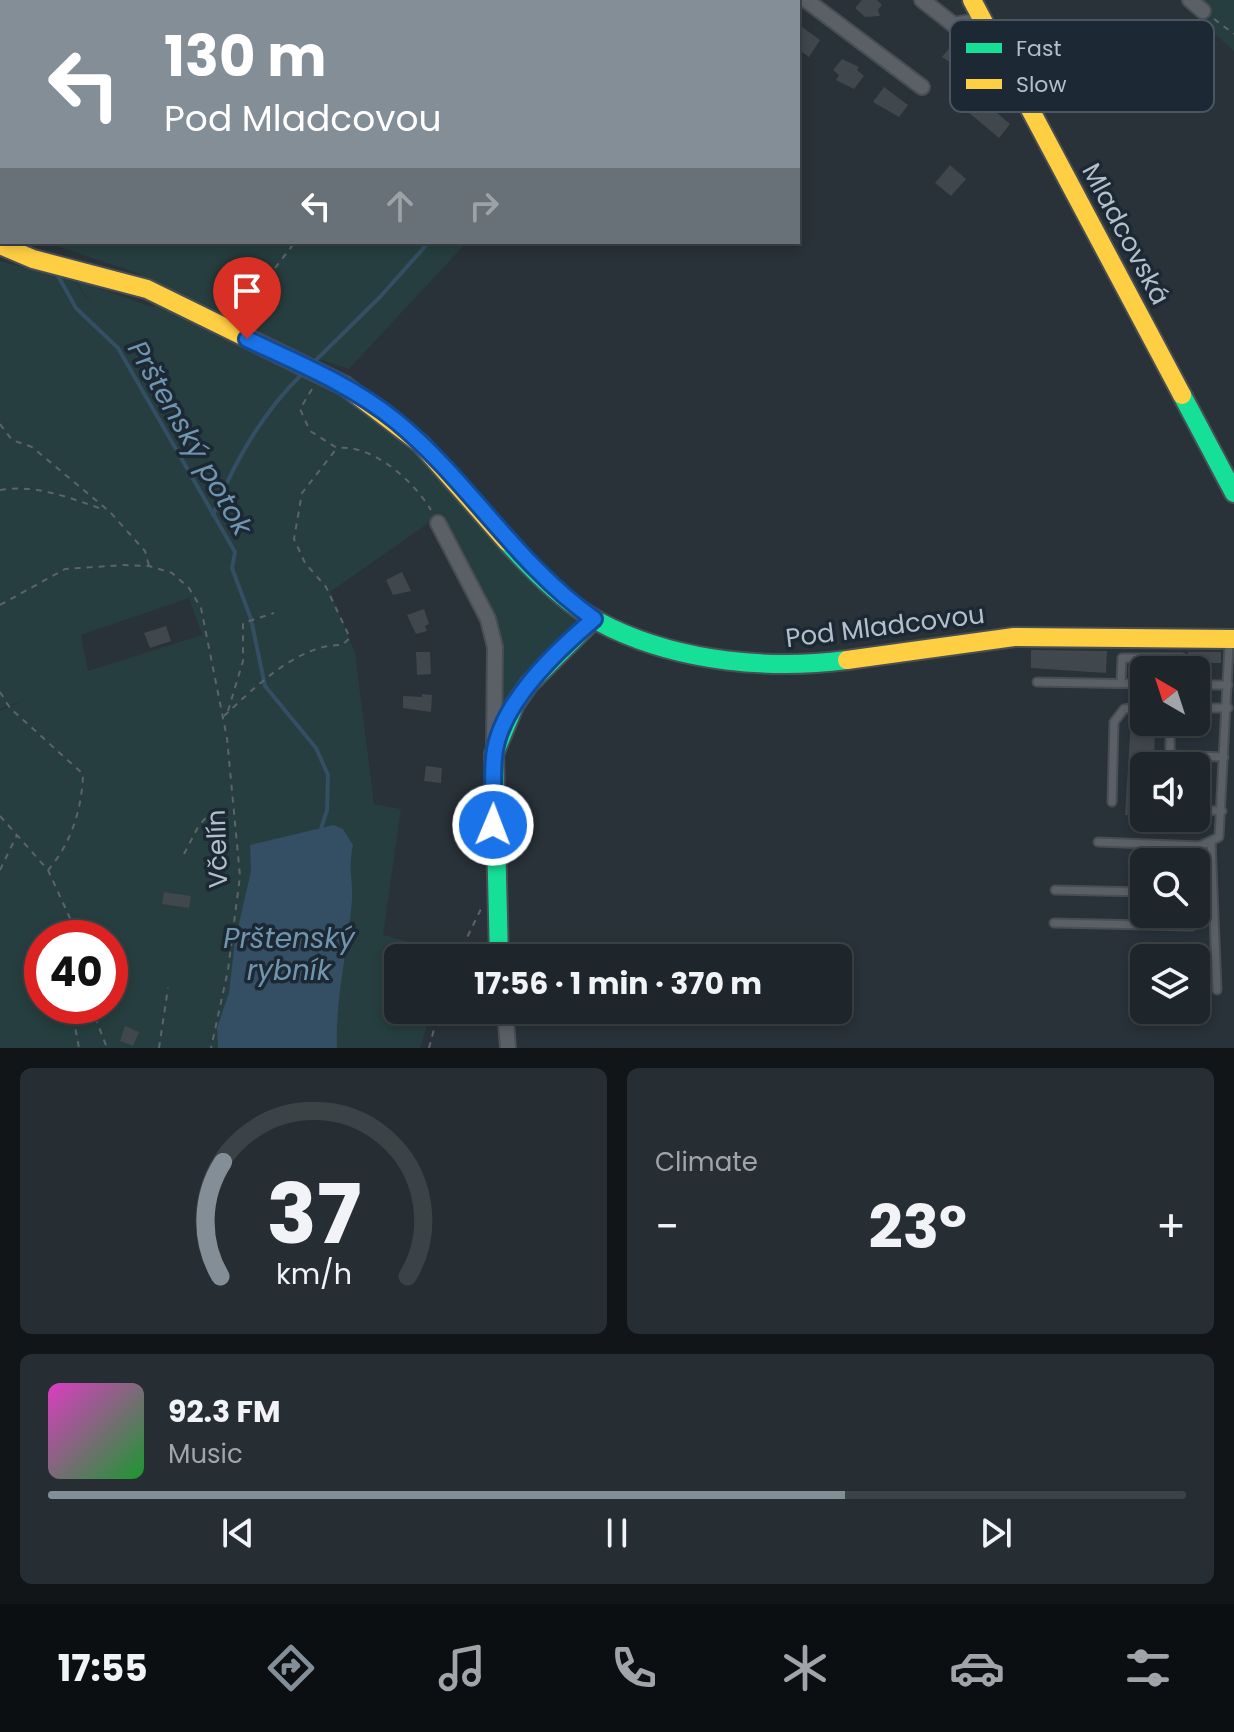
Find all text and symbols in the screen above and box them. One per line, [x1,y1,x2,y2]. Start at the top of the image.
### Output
text: 130 m [164,17,327,96]
legend [950,20,1214,112]
icon: left [32,32,136,136]
text: Fast [1016,33,1061,64]
text: Slow [1016,69,1066,100]
text: Pod Mladcovou [164,93,442,144]
street label: Mladcovská [1074,157,1178,311]
icon: left [294,184,338,228]
icon: ahead [378,184,422,228]
icon: right [462,184,506,228]
pin [213,257,281,339]
icon: arrive [225,269,269,313]
water label: Prštenský potok [118,333,262,544]
street label: Pod Mladcovou [783,596,987,656]
north arrow [1130,656,1210,736]
map controls [1130,656,1210,1024]
button: sound [1130,752,1210,832]
position arrow [451,783,535,867]
street label: Včelín [198,809,236,889]
button: search [1130,848,1210,928]
water label: Prštenský rybník [223,919,356,990]
speed limit sign: 40 [24,920,128,1024]
button: layers [1130,944,1210,1024]
text: 17:56 · 1 min · 370 m [474,962,762,1005]
text: Climate [655,1144,758,1180]
text: 37 [266,1156,361,1272]
text: 23° [868,1185,967,1269]
text: − [655,1196,679,1257]
text: + [1156,1196,1186,1257]
text: km/h [275,1254,352,1294]
text: 92.3 FM [168,1390,281,1433]
text: Music [168,1436,243,1472]
icon: previous [216,1511,260,1555]
icon: pause [595,1511,639,1555]
icon: next [974,1511,1018,1555]
icon: directions [263,1640,319,1696]
icon: music [434,1640,490,1696]
icon: phone [606,1640,662,1696]
icon: climate [777,1640,833,1696]
icon: car [949,1640,1005,1696]
icon: filters [1120,1640,1176,1696]
text: 17:55 [58,1643,148,1694]

